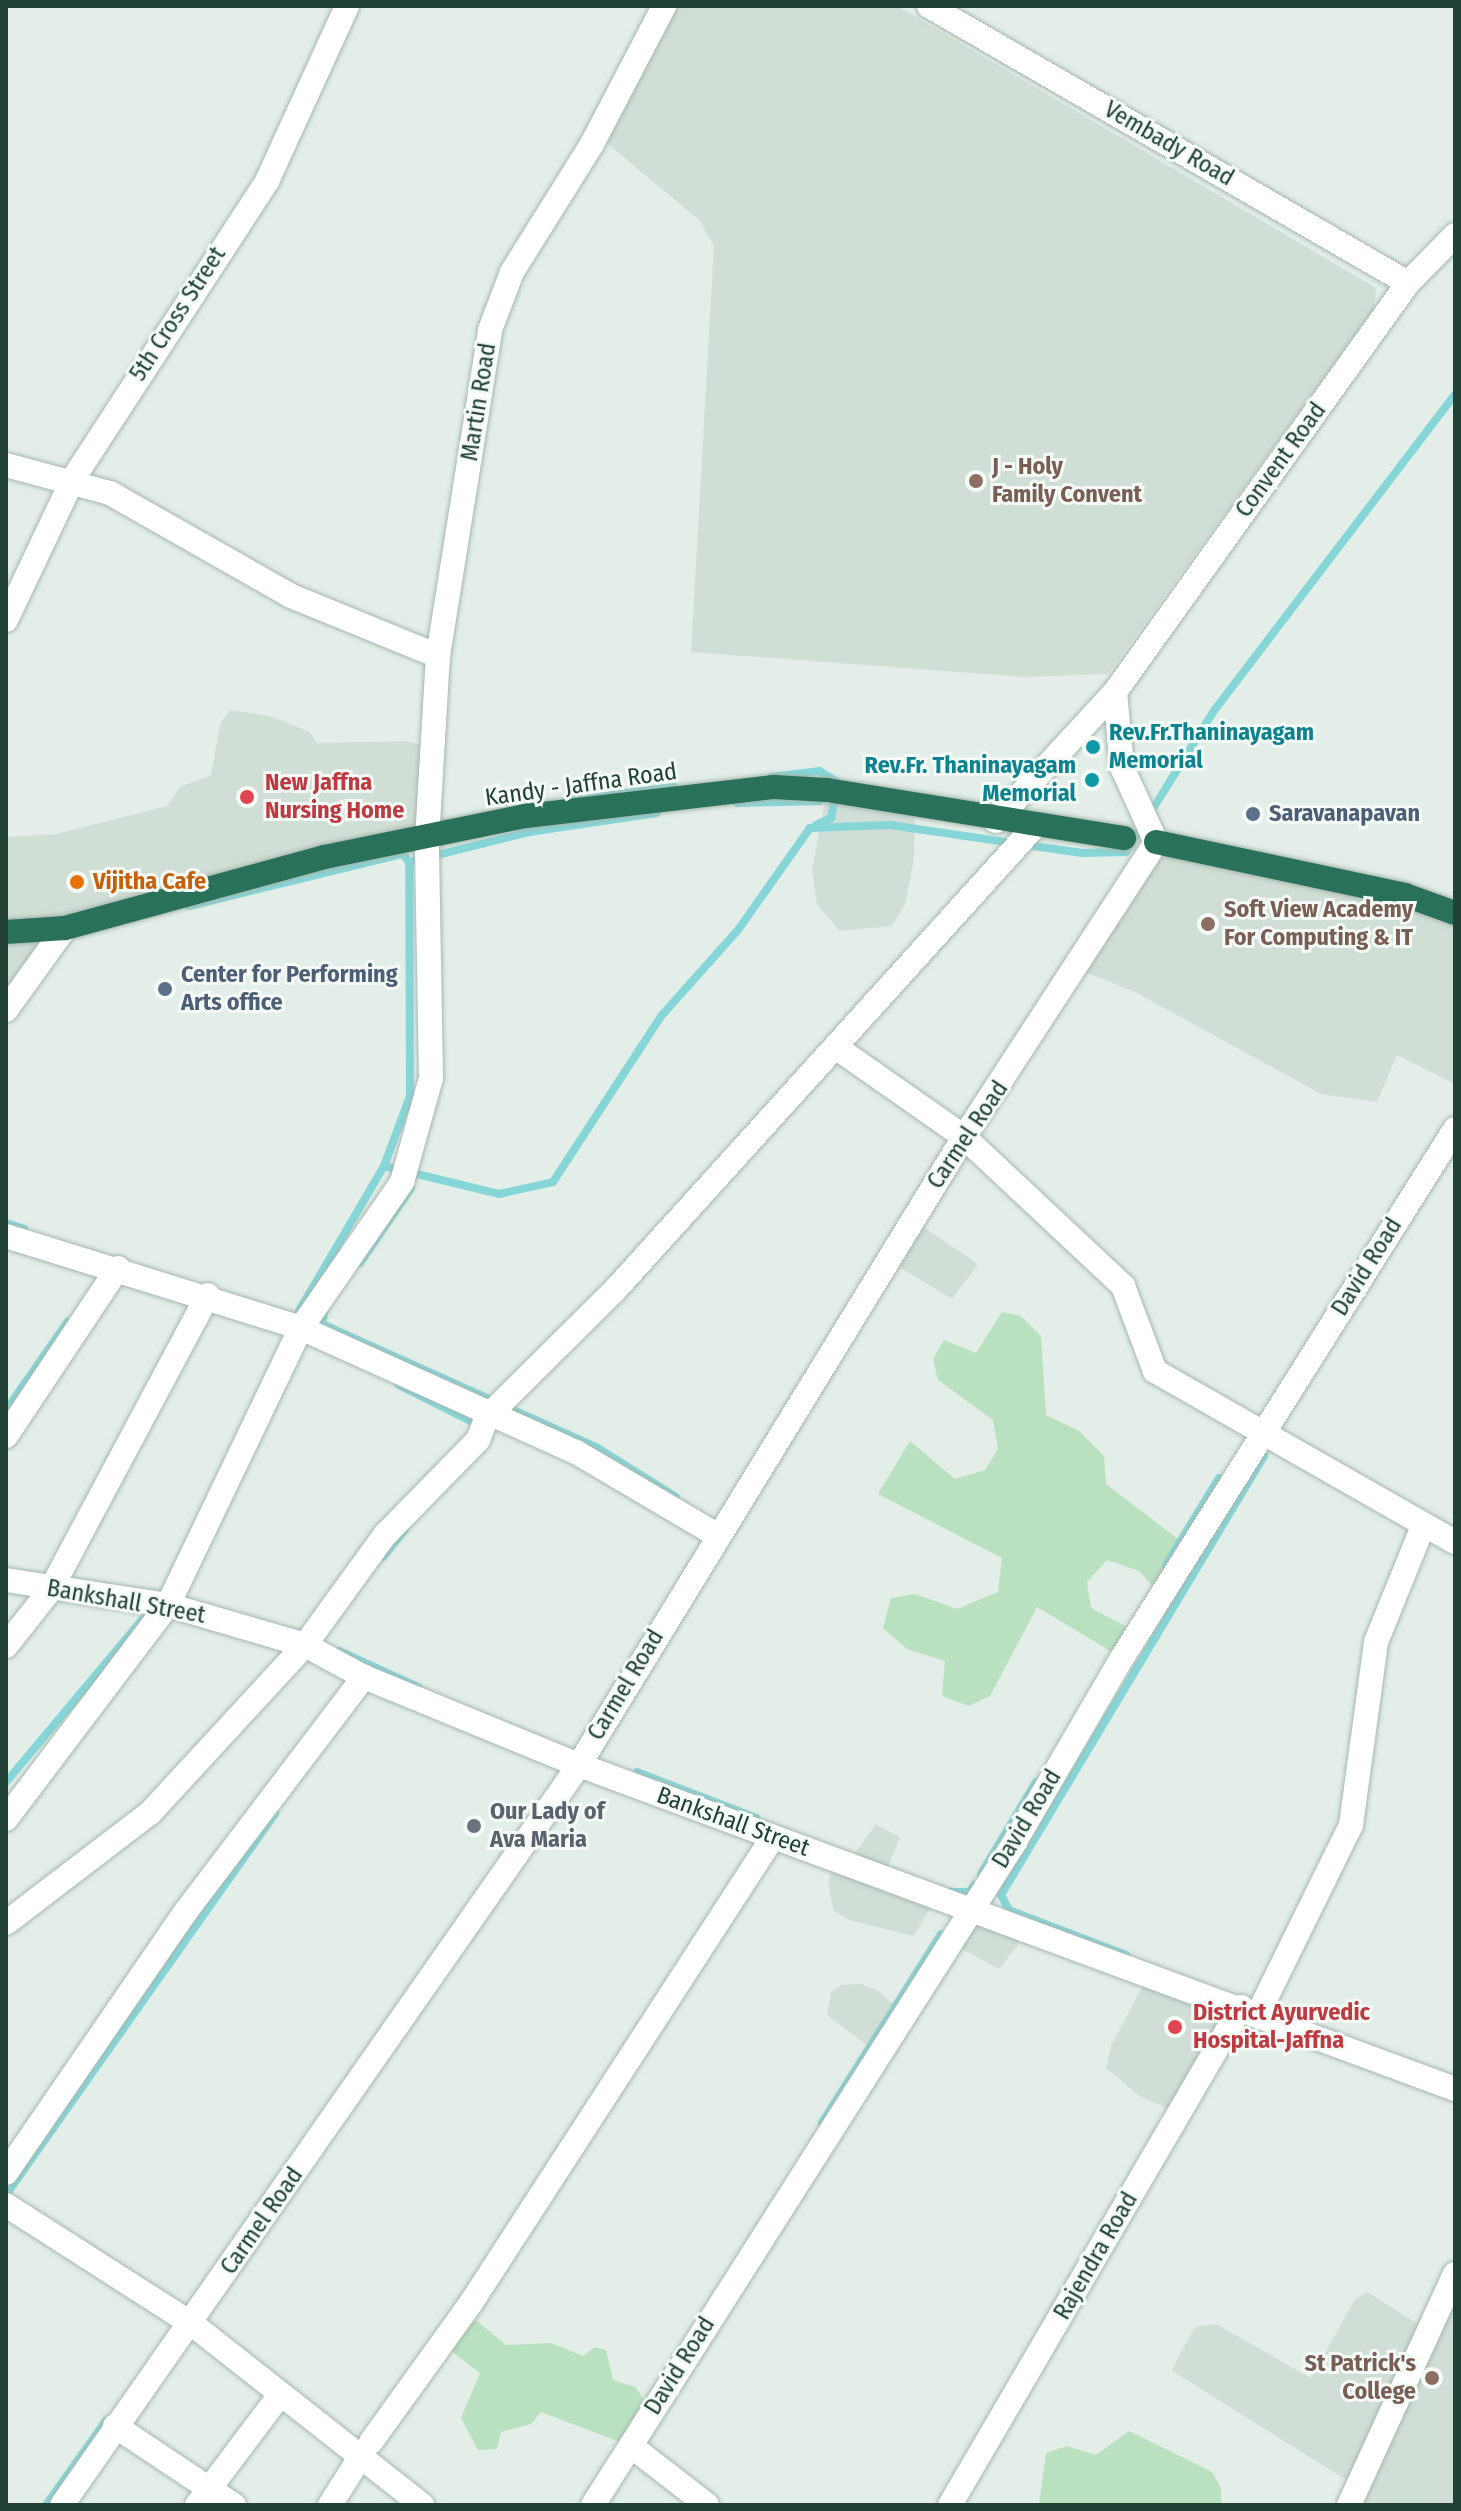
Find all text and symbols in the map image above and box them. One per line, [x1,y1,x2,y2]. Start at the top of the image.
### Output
street label: Vembady Road [1099,95,1239,193]
street label: 5th Cross Street [124,242,232,386]
street label: Martin Road [455,341,503,463]
street label: Convent Road [1230,397,1332,523]
place label: J - Holy Family Convent [992,453,1142,509]
marker: J - Holy Family Convent [967,472,985,490]
place label: Rev.Fr.Thaninayagam Memorial [1109,719,1314,775]
marker: Rev.Fr.Thaninayagam Memorial [1084,738,1102,756]
place label: Rev.Fr. Thaninayagam Memorial [865,752,1076,808]
street label: Kandy - Jaffna Road [483,757,679,813]
place label: New Jaffna Nursing Home [265,769,404,825]
marker: Rev.Fr. Thaninayagam Memorial [1083,771,1101,789]
marker: New Jaffna Nursing Home [236,786,258,808]
place label: Saravanapavan [1269,800,1420,828]
marker: Saravanapavan [1244,805,1262,823]
place label: Vijitha Cafe [93,868,206,896]
marker: Vijitha Cafe [68,873,86,891]
place label: Soft View Academy For Computing & IT [1224,896,1413,952]
marker: Soft View Academy For Computing & IT [1199,915,1217,933]
place label: Center for Performing Arts office [181,961,398,1017]
marker: Center for Performing Arts office [156,980,174,998]
street label: Carmel Road [921,1075,1015,1195]
street label: David Road [1326,1213,1408,1321]
street label: Bankshall Street [45,1574,207,1630]
street label: Carmel Road [582,1624,670,1746]
street label: David Road [986,1764,1068,1874]
street label: Bankshall Street [653,1781,813,1863]
place label: Our Lady of Ava Maria [490,1798,605,1854]
marker: Our Lady of Ava Maria [465,1817,483,1835]
place label: District Ayurvedic Hospital-Jaffna [1193,1999,1370,2055]
marker: District Ayurvedic Hospital-Jaffna [1164,2016,1186,2038]
street label: Carmel Road [215,2162,309,2280]
street label: Rajendra Road [1048,2187,1144,2325]
street label: David Road [639,2312,721,2420]
place label: St Patrick's College [1304,2350,1416,2406]
marker: St Patrick's College [1423,2369,1441,2387]

